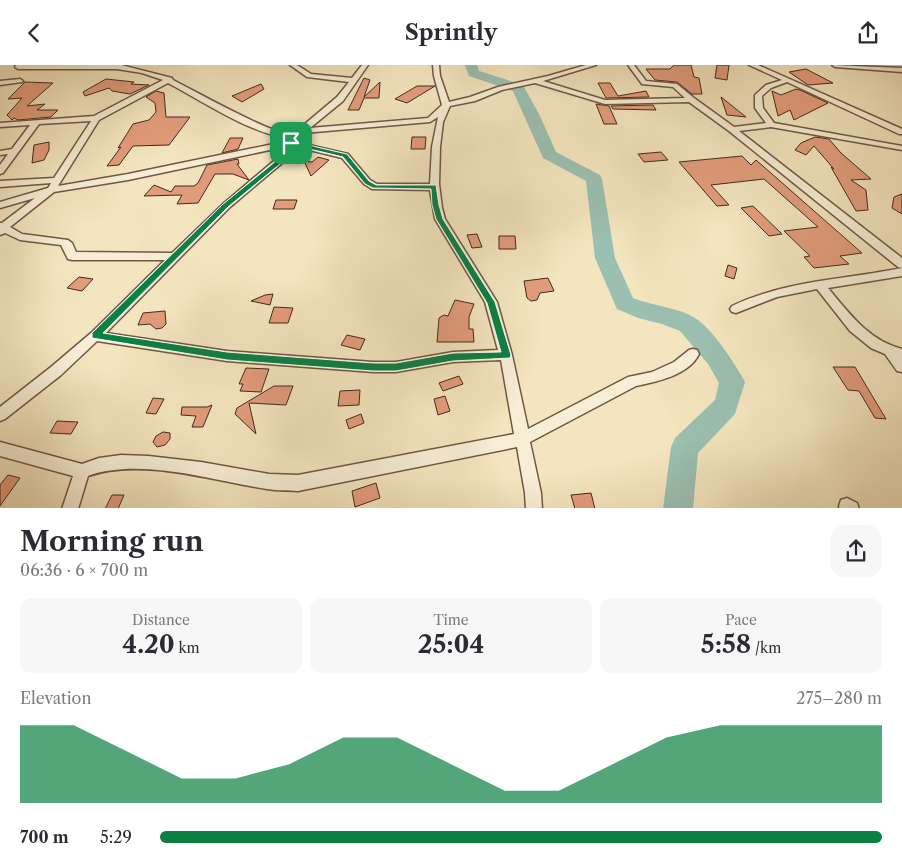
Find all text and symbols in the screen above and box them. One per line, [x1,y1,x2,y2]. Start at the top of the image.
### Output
icon: back [20,19,48,47]
text: Sprintly [405,19,497,46]
icon: share [854,19,882,47]
pin [270,122,312,164]
icon: arrive [277,129,305,157]
text: Morning run [20,524,204,558]
button: share [830,525,882,577]
text: 06:36 · 6 × 700 m [20,560,148,580]
text: Distance [132,611,190,629]
text: Time [433,611,469,629]
text: Pace [725,611,757,629]
text: 4.20 [122,629,175,660]
text: 25:04 [418,629,484,660]
text: 5:58 [701,629,751,660]
text: km [175,639,200,657]
text: /km [751,639,781,657]
text: Elevation [20,688,91,708]
text: 275–280 m [796,688,882,708]
text: 700 m [20,827,69,847]
text: 5:29 [100,827,132,847]

